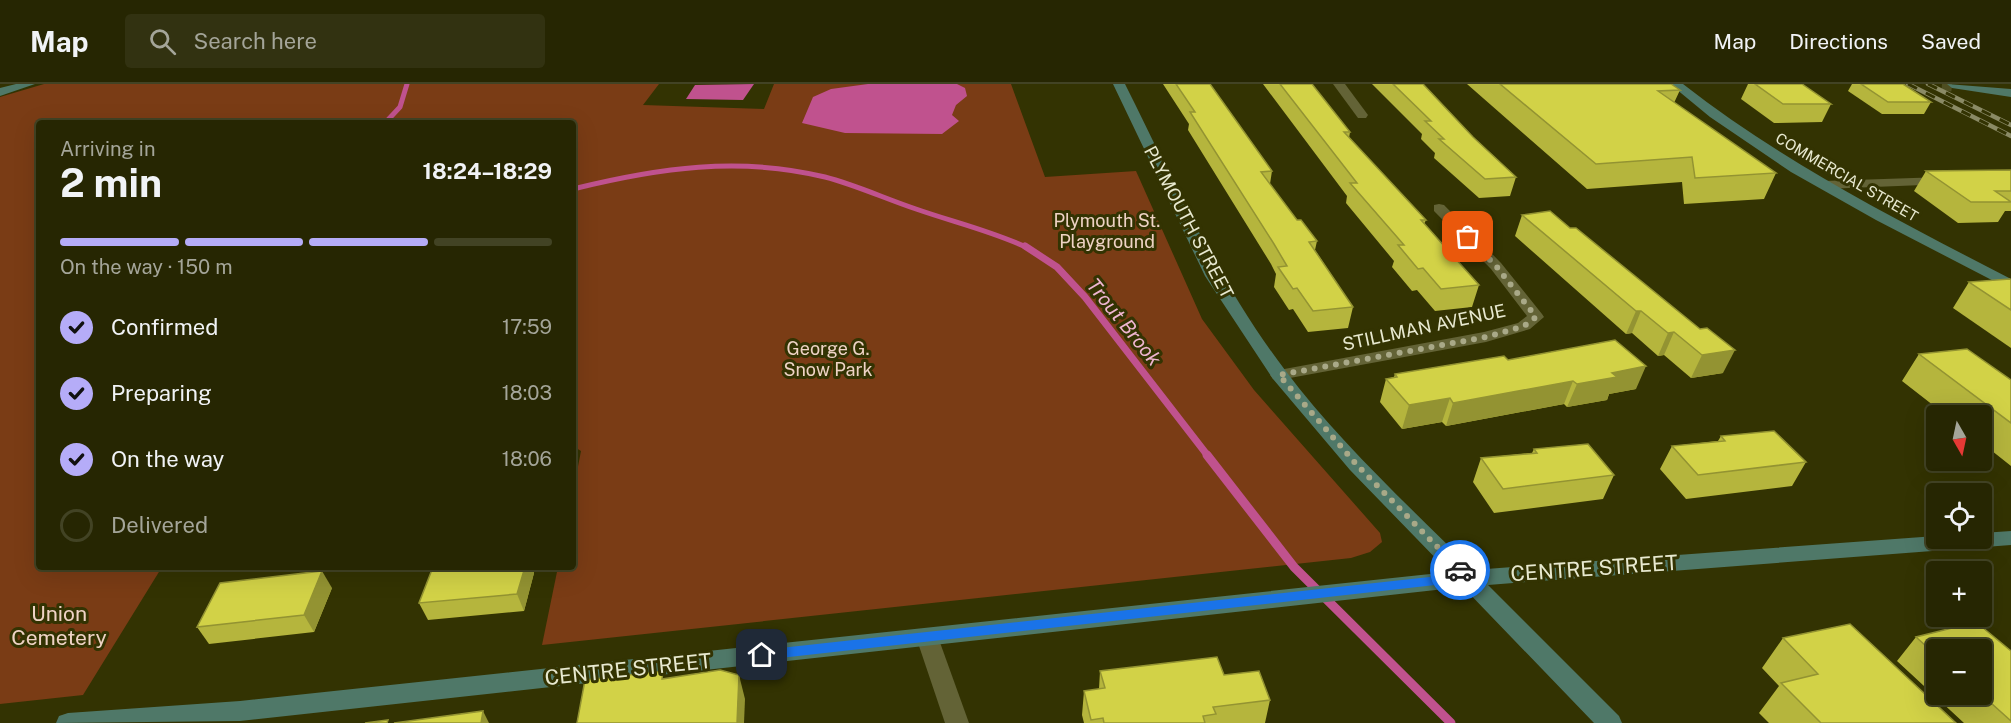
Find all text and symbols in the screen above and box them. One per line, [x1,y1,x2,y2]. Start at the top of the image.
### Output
search box [125,14,545,68]
text: Map [30,25,89,58]
icon: search [146,25,179,58]
text: Search here [194,28,317,54]
text: Map [1714,29,1756,54]
text: Directions [1789,29,1888,54]
text: Saved [1921,29,1981,54]
street label: COMMERCIAL STREET [1773,129,1921,225]
text: Arriving in [60,137,155,161]
street label: PLYMOUTH STREET [1140,142,1238,302]
text: 18:24–18:29 [423,158,552,184]
text: 2 min [60,160,162,206]
park label: Plymouth St. Playground [1054,210,1160,252]
pin [1442,211,1493,262]
icon: bag [1451,220,1484,253]
text: On the way · 150 m [60,255,232,279]
water label: Trout Brook [1082,273,1167,371]
street label: STILLMAN AVENUE [1340,299,1508,355]
icon: check [60,311,93,344]
text: Confirmed [111,314,218,340]
text: 17:59 [502,315,552,339]
park label: George G. Snow Park [783,338,873,380]
icon: check [60,377,93,410]
text: Preparing [111,380,212,406]
text: 18:03 [502,381,552,405]
north arrow [1926,405,1992,471]
map controls [1926,405,1992,705]
icon: check [60,443,93,476]
text: On the way [111,446,224,472]
text: 18:06 [502,447,552,471]
button: locate [1926,483,1992,549]
text: Delivered [111,512,208,538]
courier [1430,540,1490,600]
street label: CENTRE STREET [1509,550,1679,586]
icon: car [1444,554,1477,587]
button: + [1926,561,1992,627]
park label: Union Cemetery [11,601,107,650]
pin [736,629,787,680]
icon: home [745,638,778,671]
button: − [1926,639,1992,705]
street label: CENTRE STREET [543,648,713,690]

